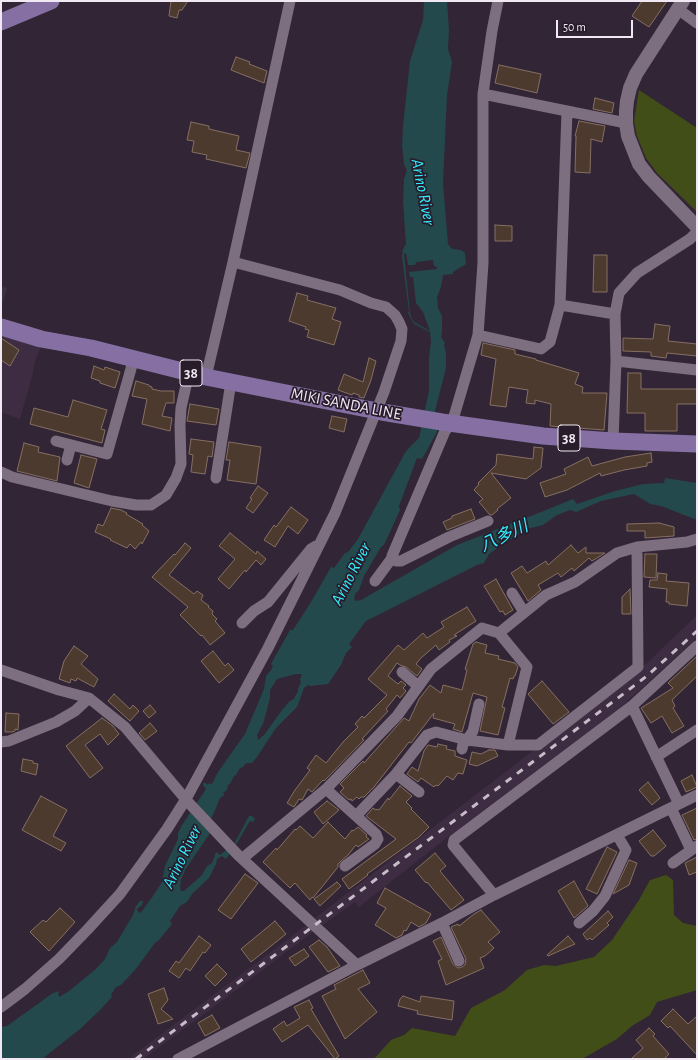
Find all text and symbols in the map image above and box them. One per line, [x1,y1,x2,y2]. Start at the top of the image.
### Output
scale bar [558,12,635,38]
text: 50 m [563,21,586,33]
water label: Arino River [407,157,439,227]
road number: 38 [180,360,202,386]
street label: MIKI SANDA LINE [289,384,403,424]
road number: 38 [558,425,580,451]
water label: 八多川 [477,516,531,556]
water label: Arino River [327,539,375,609]
water label: Arino River [158,822,206,892]

